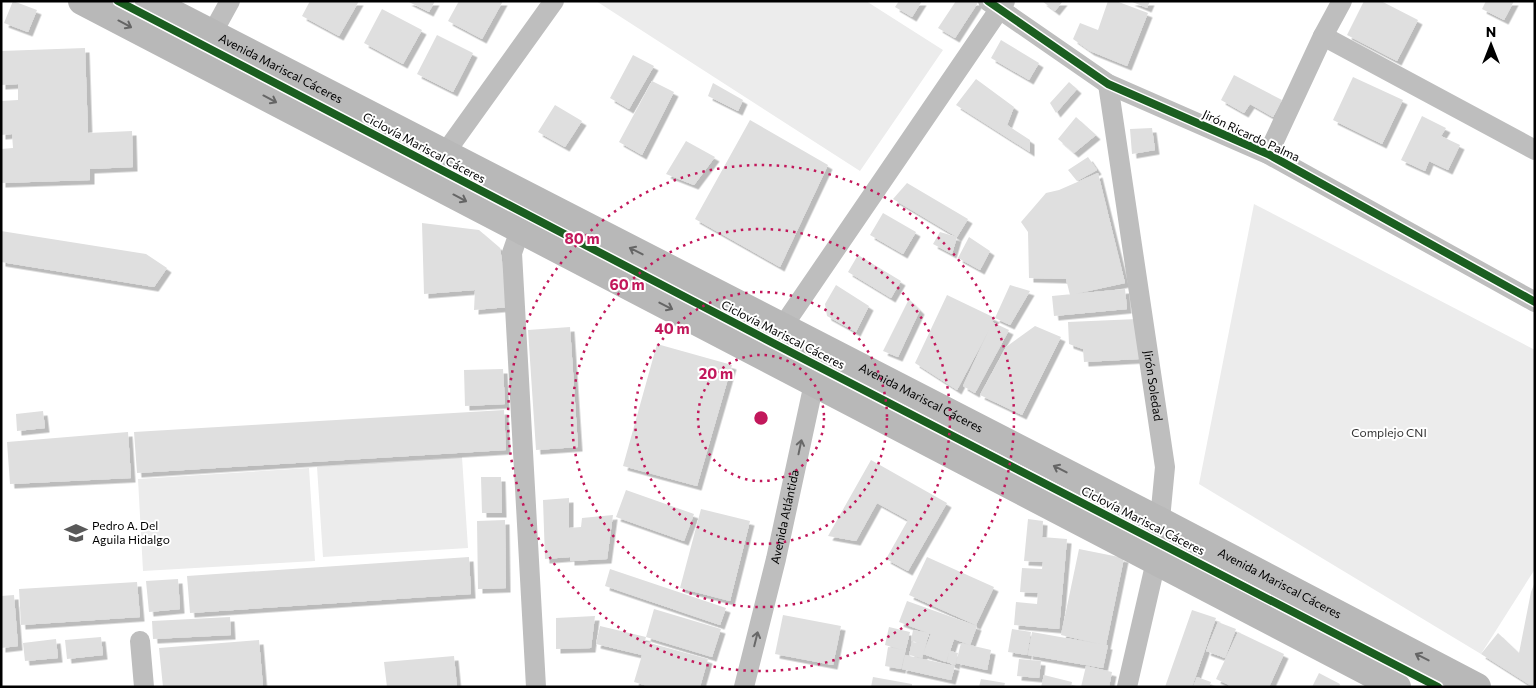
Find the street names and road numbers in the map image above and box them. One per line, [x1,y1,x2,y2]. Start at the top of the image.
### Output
street label: Avenida Mariscal Cáceres [217,30,345,105]
street label: Jirón Ricardo Palma [1200,106,1302,165]
street label: Ciclovía Mariscal Cáceres [361,109,488,185]
street label: Ciclovía Mariscal Cáceres [719,297,848,371]
street label: Jirón Soledad [1141,349,1166,422]
street label: Avenida Mariscal Cáceres [857,359,986,435]
street label: Avenida Atlántida [767,468,801,565]
street label: Ciclovía Mariscal Cáceres [1079,483,1208,557]
street label: Avenida Mariscal Cáceres [1216,545,1344,621]

